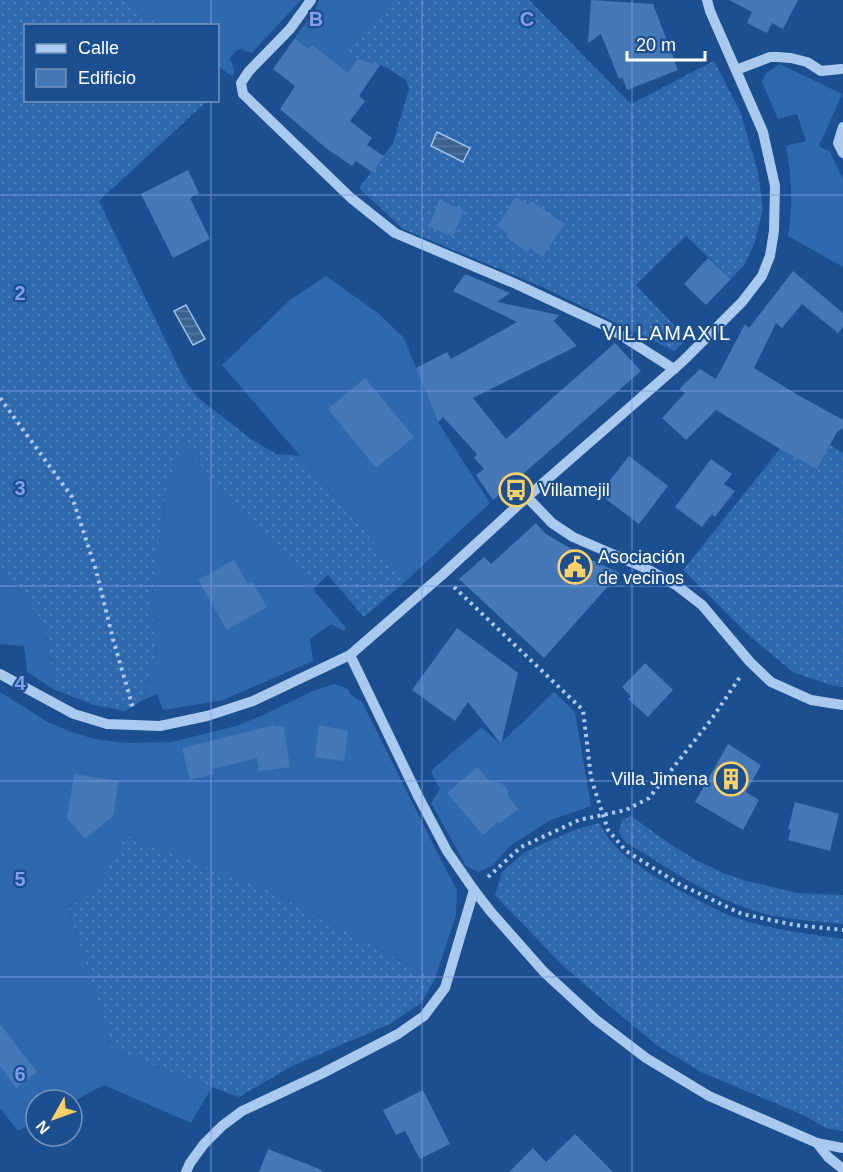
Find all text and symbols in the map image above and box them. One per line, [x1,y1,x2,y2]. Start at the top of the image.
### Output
text: B [309,8,323,30]
text: C [520,8,534,30]
legend [24,24,219,102]
scale bar [627,24,705,62]
text: 20 m [636,35,676,55]
text: Calle [78,38,119,58]
text: Edificio [78,68,136,88]
text: 2 [14,282,26,304]
district label: VILLAMAXIL [602,322,732,344]
bus stop icon: Villamejil [498,472,534,508]
text: 3 [14,477,26,499]
place label: Villamejil [539,480,610,500]
place label: Asociación de vecinos [598,547,685,588]
public building icon: Asociación de vecinos [557,549,593,585]
text: 4 [14,672,26,694]
building icon: Villa Jimena [713,761,749,797]
place label: Villa Jimena [611,769,709,789]
text: 5 [14,868,26,890]
text: 6 [14,1063,26,1085]
north arrow [24,1088,84,1148]
text: N [33,1117,53,1137]

